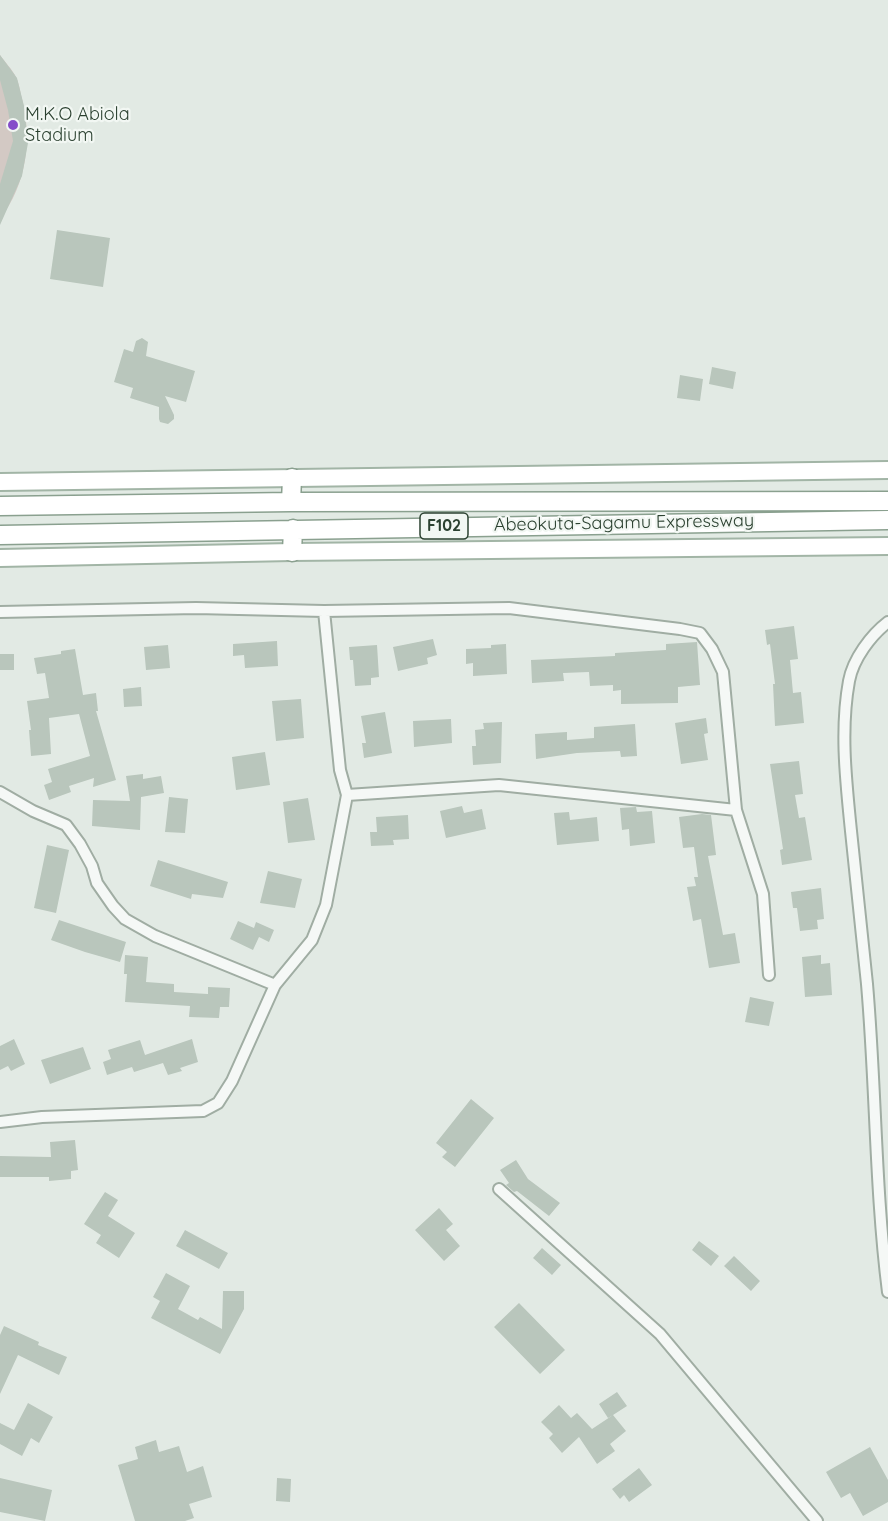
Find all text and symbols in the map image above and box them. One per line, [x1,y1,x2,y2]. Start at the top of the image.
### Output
place label: M.K.O Abiola Stadium [25,104,130,146]
marker: M.K.O Abiola Stadium [6,118,20,132]
street label: Abeokuta-Sagamu Expressway [494,510,754,536]
road number: F102 [420,513,468,539]

